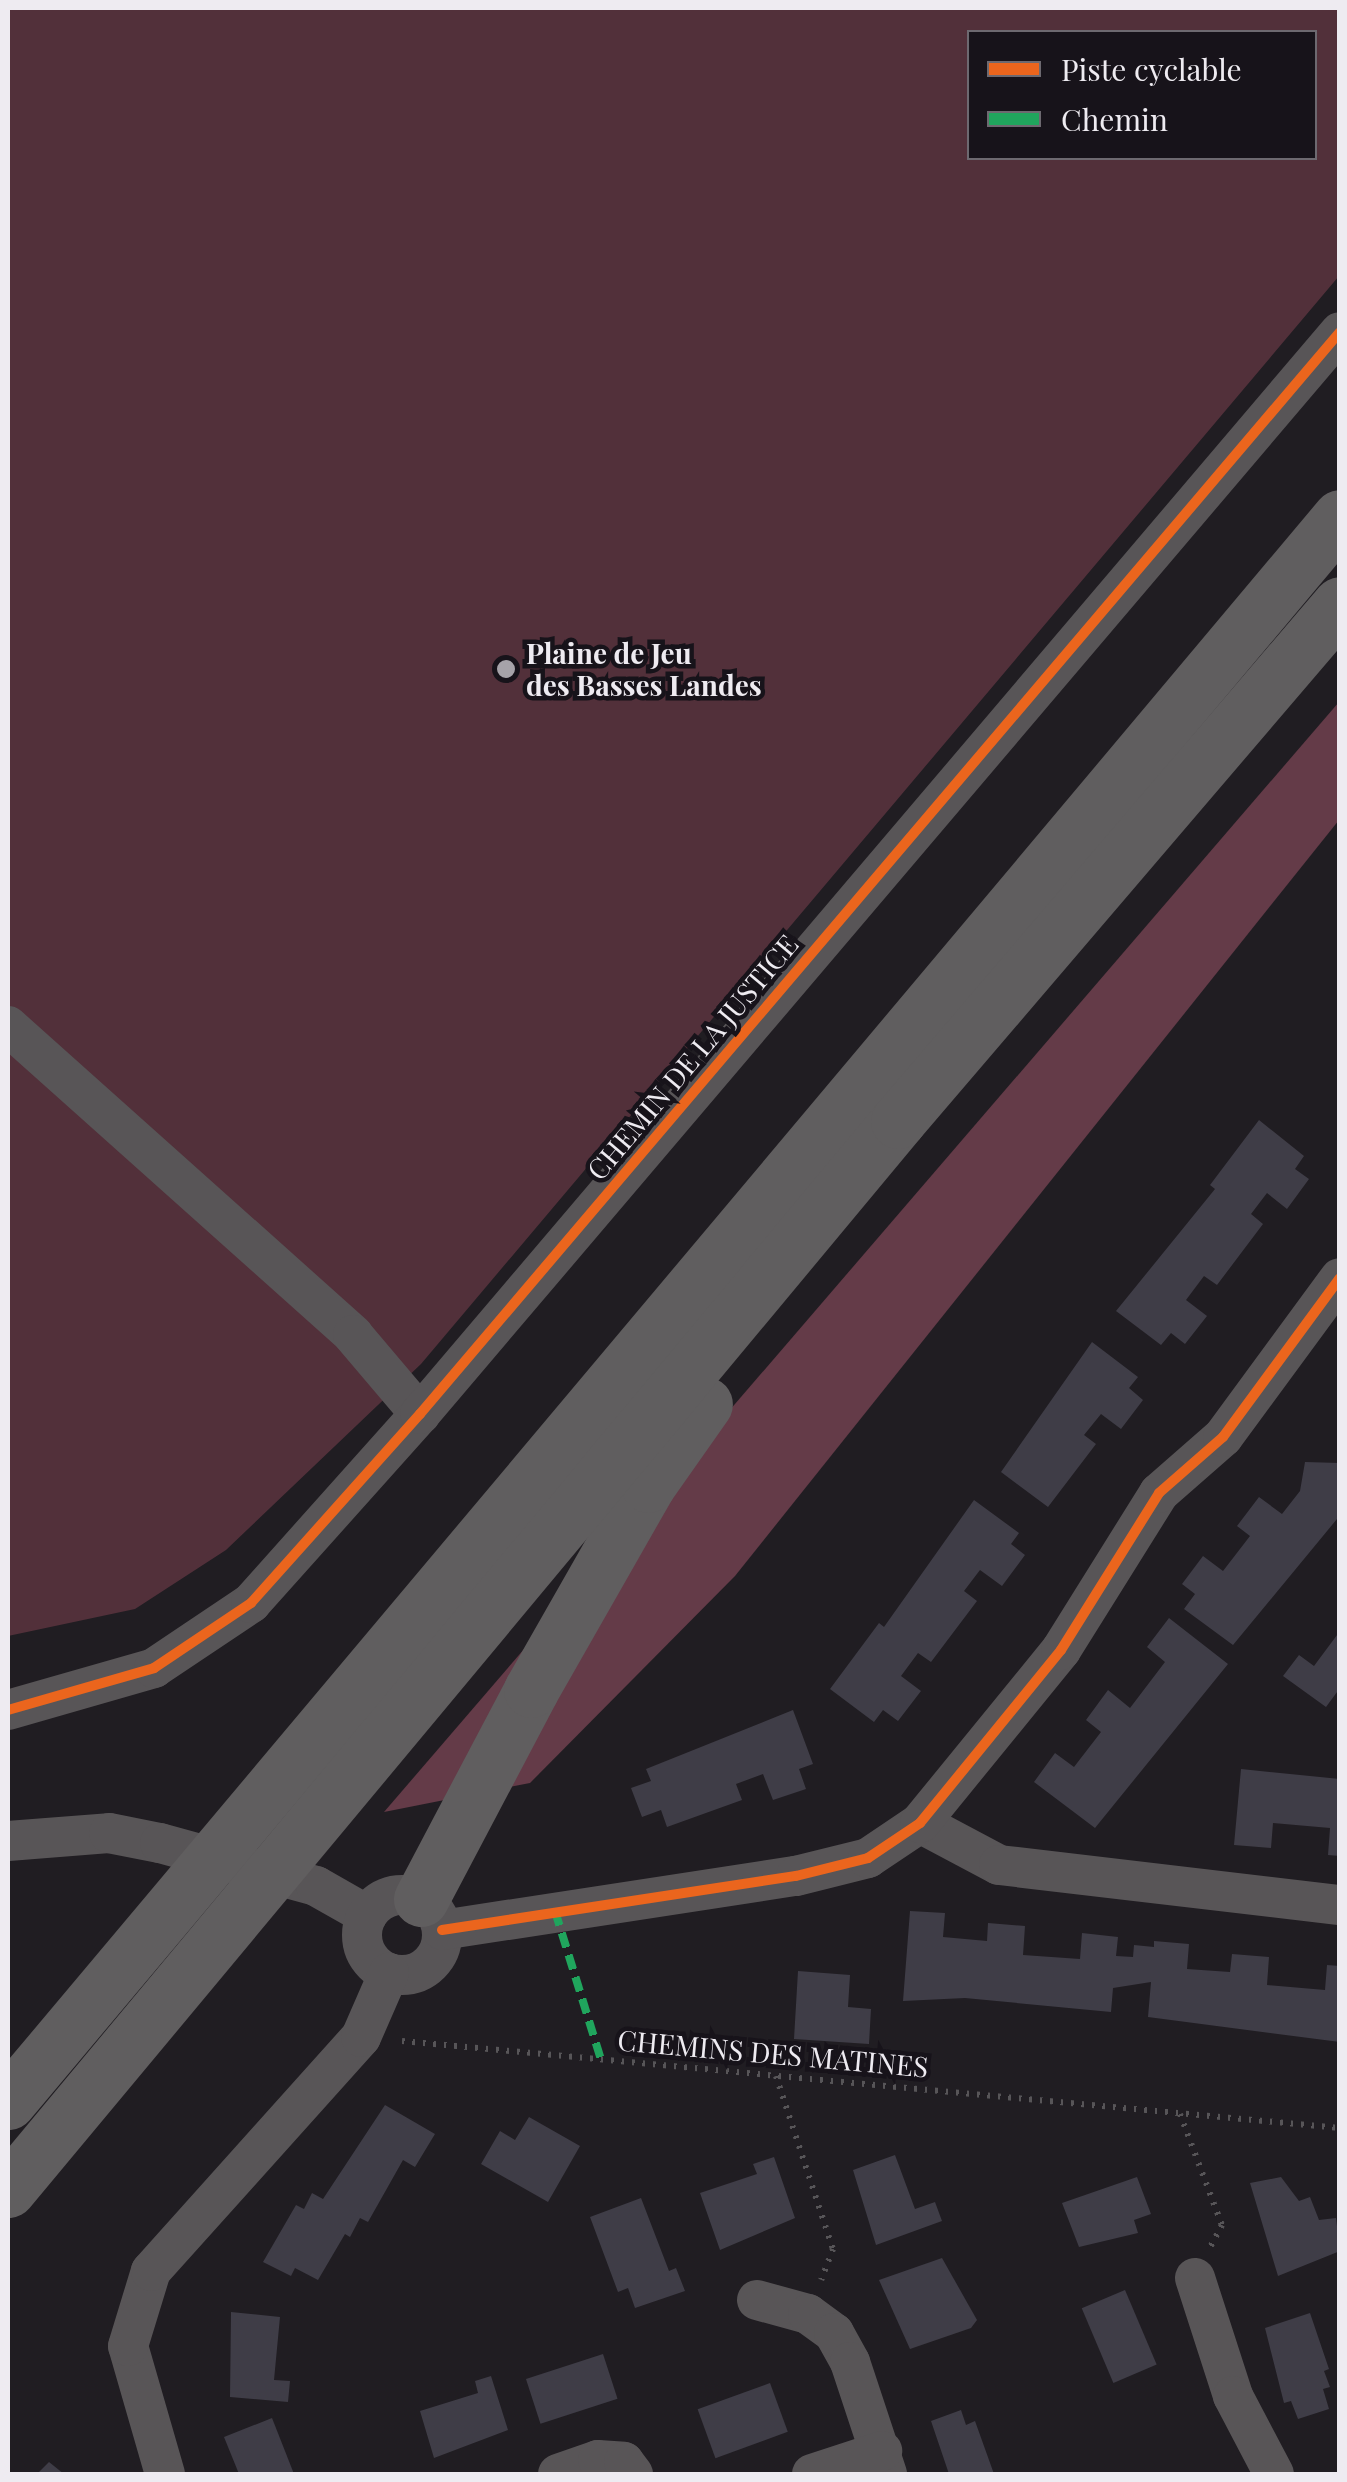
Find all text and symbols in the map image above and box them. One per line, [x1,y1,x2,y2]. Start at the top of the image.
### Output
legend [967,30,1317,160]
text: Piste cyclable [1061,49,1242,89]
text: Chemin [1061,99,1168,139]
place label: Plaine de Jeu des Basses Landes [526,636,762,702]
marker: Plaine de Jeu des Basses Landes [495,658,517,680]
street label: CHEMIN DE LA JUSTICE [580,928,804,1186]
street label: CHEMINS DES MATINES [616,2023,930,2083]

